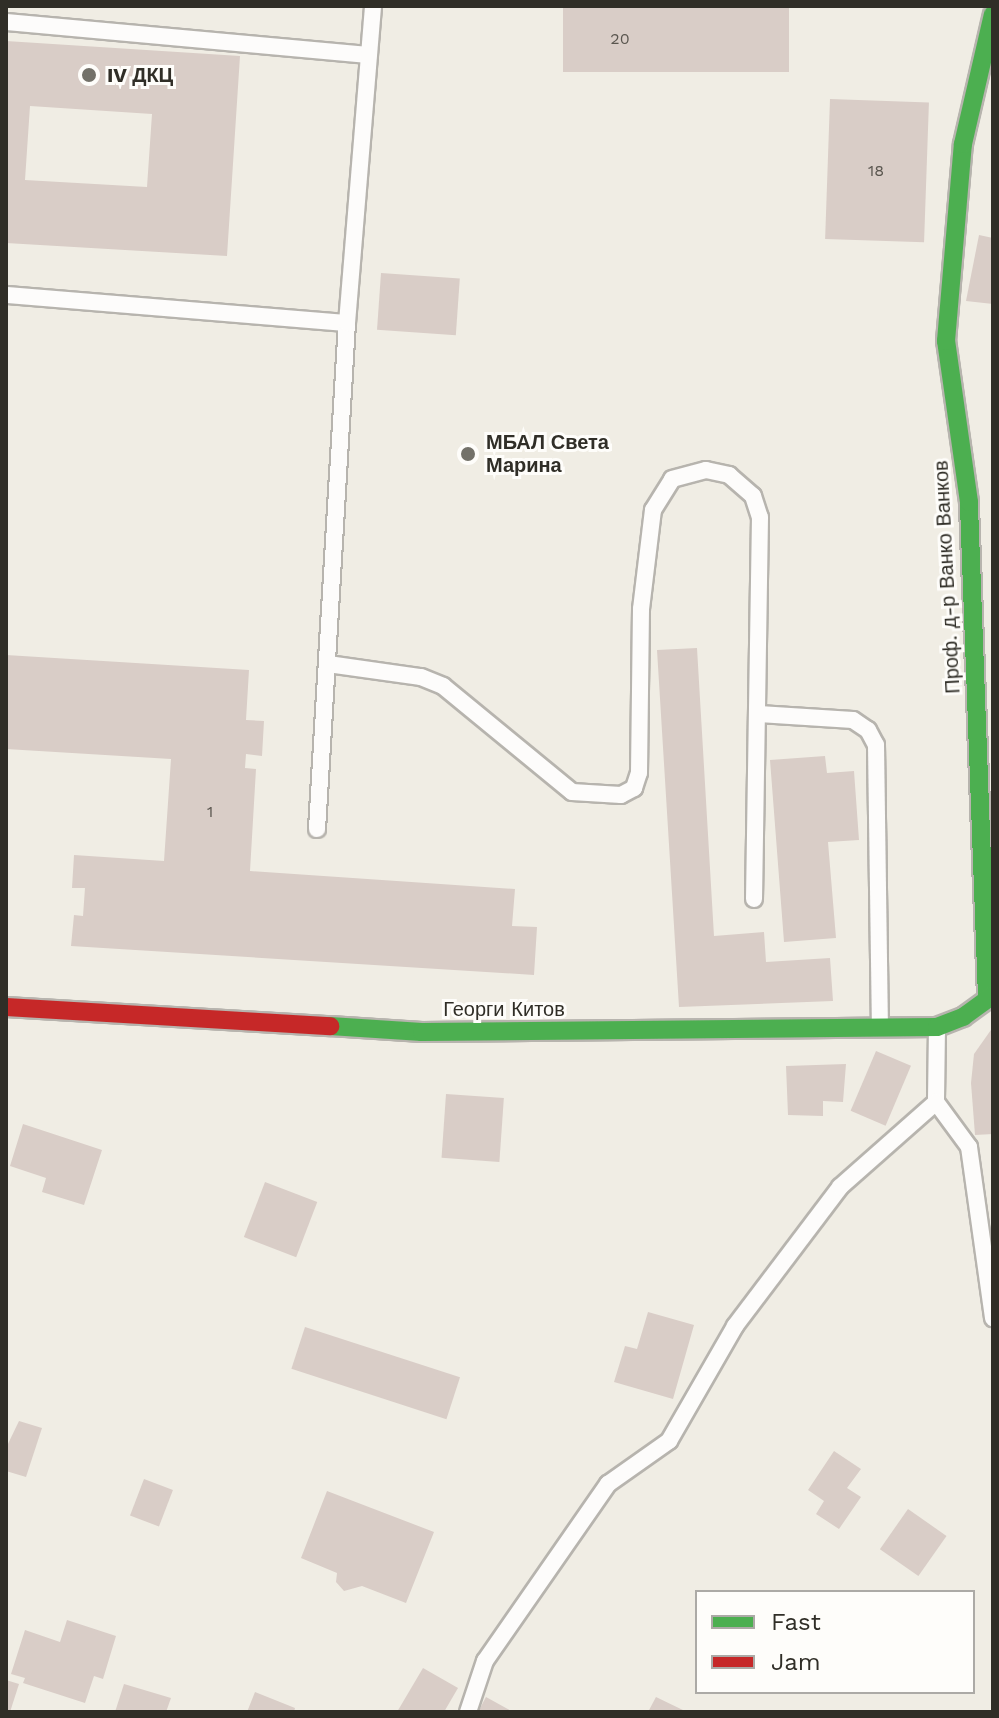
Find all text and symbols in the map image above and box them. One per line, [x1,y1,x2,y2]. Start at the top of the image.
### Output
house number: 20 [610,29,630,49]
place label: IV ДКЦ [107,63,174,87]
marker: IV ДКЦ [78,64,100,86]
house number: 18 [868,161,884,181]
place label: МБАЛ Света Марина [486,430,609,477]
marker: МБАЛ Света Марина [457,443,479,465]
street label: Проф. д-р Ванко Ванков [929,460,965,694]
house number: 1 [207,802,213,822]
street label: Георги Китов [443,997,565,1021]
legend [695,1590,975,1694]
text: Fast [771,1608,821,1636]
text: Jam [771,1648,821,1676]

